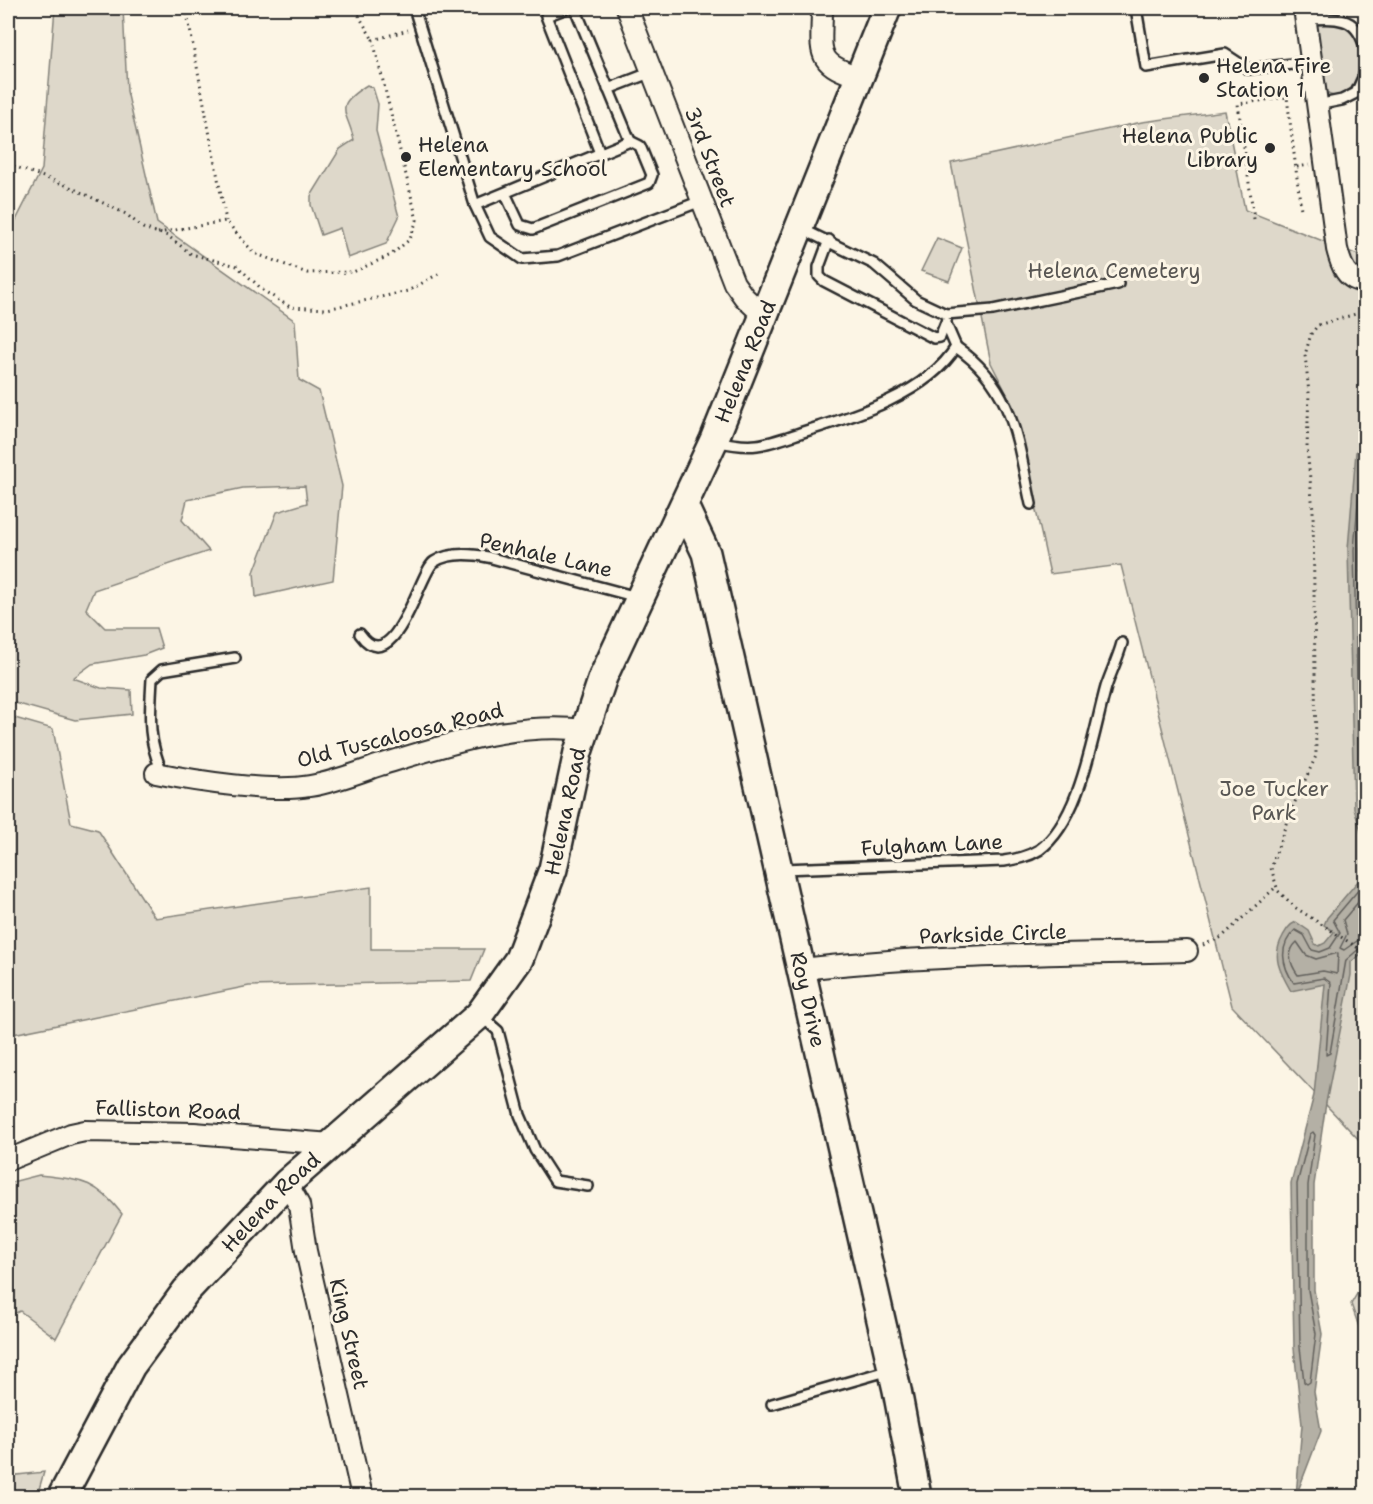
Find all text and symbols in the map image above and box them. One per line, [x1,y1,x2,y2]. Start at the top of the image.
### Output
place label: Helena Fire Station 1 [1216,52,1331,104]
marker: Helena Fire Station 1 [1197,71,1211,85]
street label: 3rd Street [678,103,742,211]
place label: Helena Public Library [1122,122,1258,174]
place label: Helena Elementary School [418,131,608,183]
marker: Helena Public Library [1263,141,1277,155]
marker: Helena Elementary School [399,150,413,164]
park label: Helena Cemetery [1028,257,1200,285]
street label: Helena Road [708,296,783,427]
street label: Penhale Lane [477,526,615,584]
street label: Old Tuscaloosa Road [294,696,506,774]
street label: Helena Road [538,745,593,878]
park label: Joe Tucker Park [1219,775,1329,827]
street label: Fulgham Lane [860,827,1004,863]
street label: Parkside Circle [919,917,1067,951]
street label: Roy Drive [783,949,832,1050]
street label: Falliston Road [95,1093,241,1127]
street label: Helena Road [215,1146,326,1259]
street label: King Street [323,1276,375,1392]

